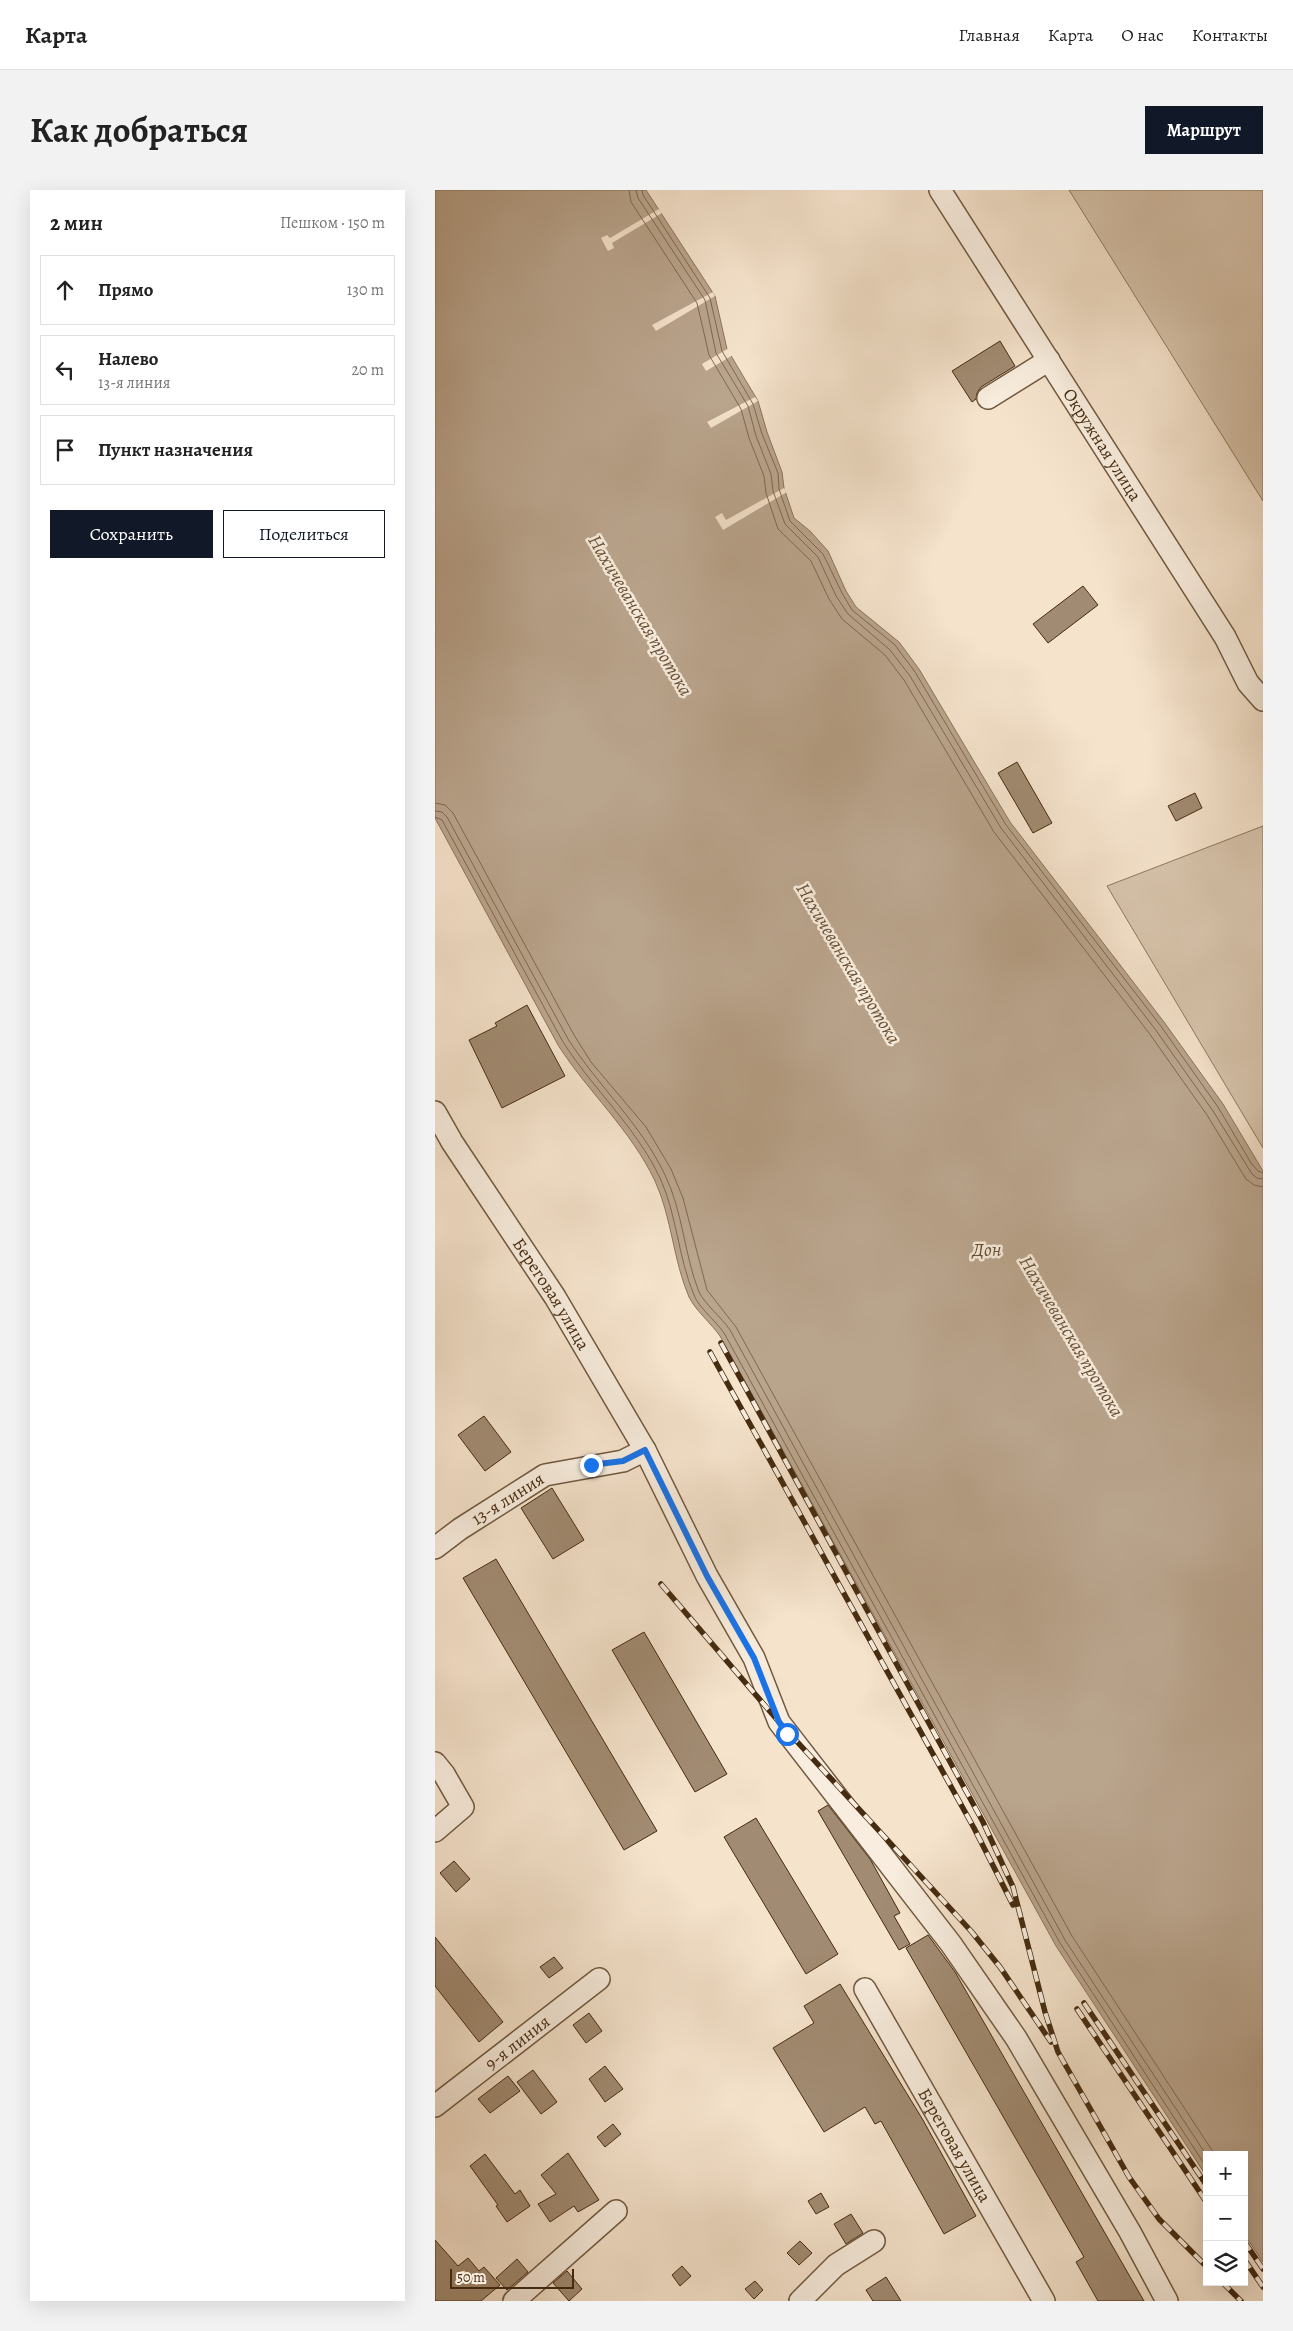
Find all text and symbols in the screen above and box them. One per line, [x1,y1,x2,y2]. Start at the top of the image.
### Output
text: Карта [25,19,87,51]
text: Главная [959,23,1020,47]
text: Карта [1048,23,1093,47]
text: О нас [1121,23,1164,47]
text: Контакты [1192,23,1268,47]
text: Как добраться [30,106,248,154]
button: Маршрут [1145,106,1263,154]
text: 2 мин [50,209,103,237]
text: Пешком · 150 m [280,212,385,234]
icon: ahead [51,276,79,304]
text: Прямо [98,277,153,303]
text: 130 m [347,279,384,301]
text: Налево [98,346,158,372]
icon: left [51,356,79,384]
text: 20 m [351,359,384,381]
text: 13-я линия [98,372,171,394]
street label: Окружная улица [1057,383,1148,506]
icon: arrive [51,436,79,464]
text: Пункт назначения [98,437,253,463]
button: Сохранить [50,510,213,558]
button: Поделиться [223,510,385,558]
water label: Нахичеванская протока [582,530,699,701]
water label: Нахичеванская протока [790,878,907,1049]
street label: Береговая улица [507,1233,596,1355]
water label: Дон [971,1237,1002,1263]
water label: Нахичеванская протока [1013,1251,1130,1422]
route end [580,1454,603,1477]
street label: 13-я линия [467,1467,549,1531]
route start [776,1723,799,1746]
street label: 9-я линия [480,2009,555,2075]
street label: Береговая улица [912,2083,997,2207]
map controls [1203,2151,1248,2286]
button: + [1203,2151,1248,2196]
button: − [1203,2196,1248,2241]
button: layers [1203,2241,1248,2286]
scale bar [450,2266,574,2289]
text: 50 m [457,2268,485,2287]

